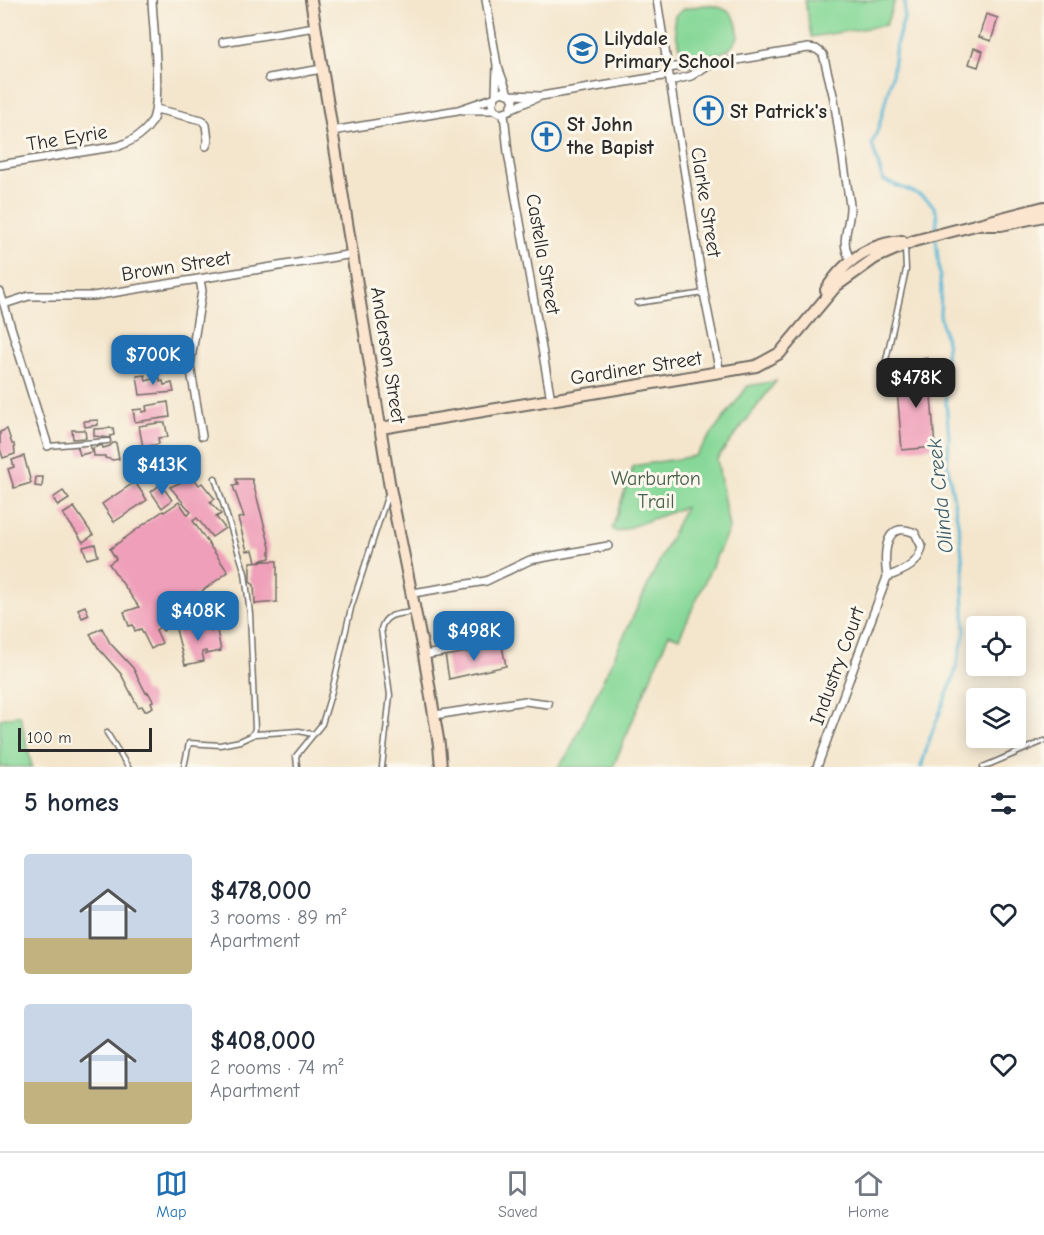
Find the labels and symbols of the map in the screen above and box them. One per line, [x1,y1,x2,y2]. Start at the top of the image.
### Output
place label: Lilydale Primary School [604,27,735,73]
school or university icon: Lilydale Primary School [567,33,599,65]
church icon: St Patrick's [693,95,725,127]
place label: St Patrick's [730,100,827,123]
place label: St John the Bapist [566,113,654,159]
street label: The Eyrie [25,120,109,156]
church icon: St John the Bapist [530,120,562,152]
street label: Clarke Street [686,145,726,260]
street label: Castella Street [521,192,565,317]
street label: Brown Street [120,246,233,286]
street label: Anderson Street [366,285,410,426]
pin: $700K [111,335,195,386]
street label: Gardiner Street [569,346,705,390]
pin: $478K [874,358,958,409]
water label: Olinda Creek [922,437,958,555]
pin: $413K [120,445,204,496]
park label: Warburton Trail [611,467,701,513]
pin: $408K [156,591,240,642]
street label: Industry Court [805,603,869,728]
pin: $498K [432,611,516,662]
scale bar [18,725,152,752]

